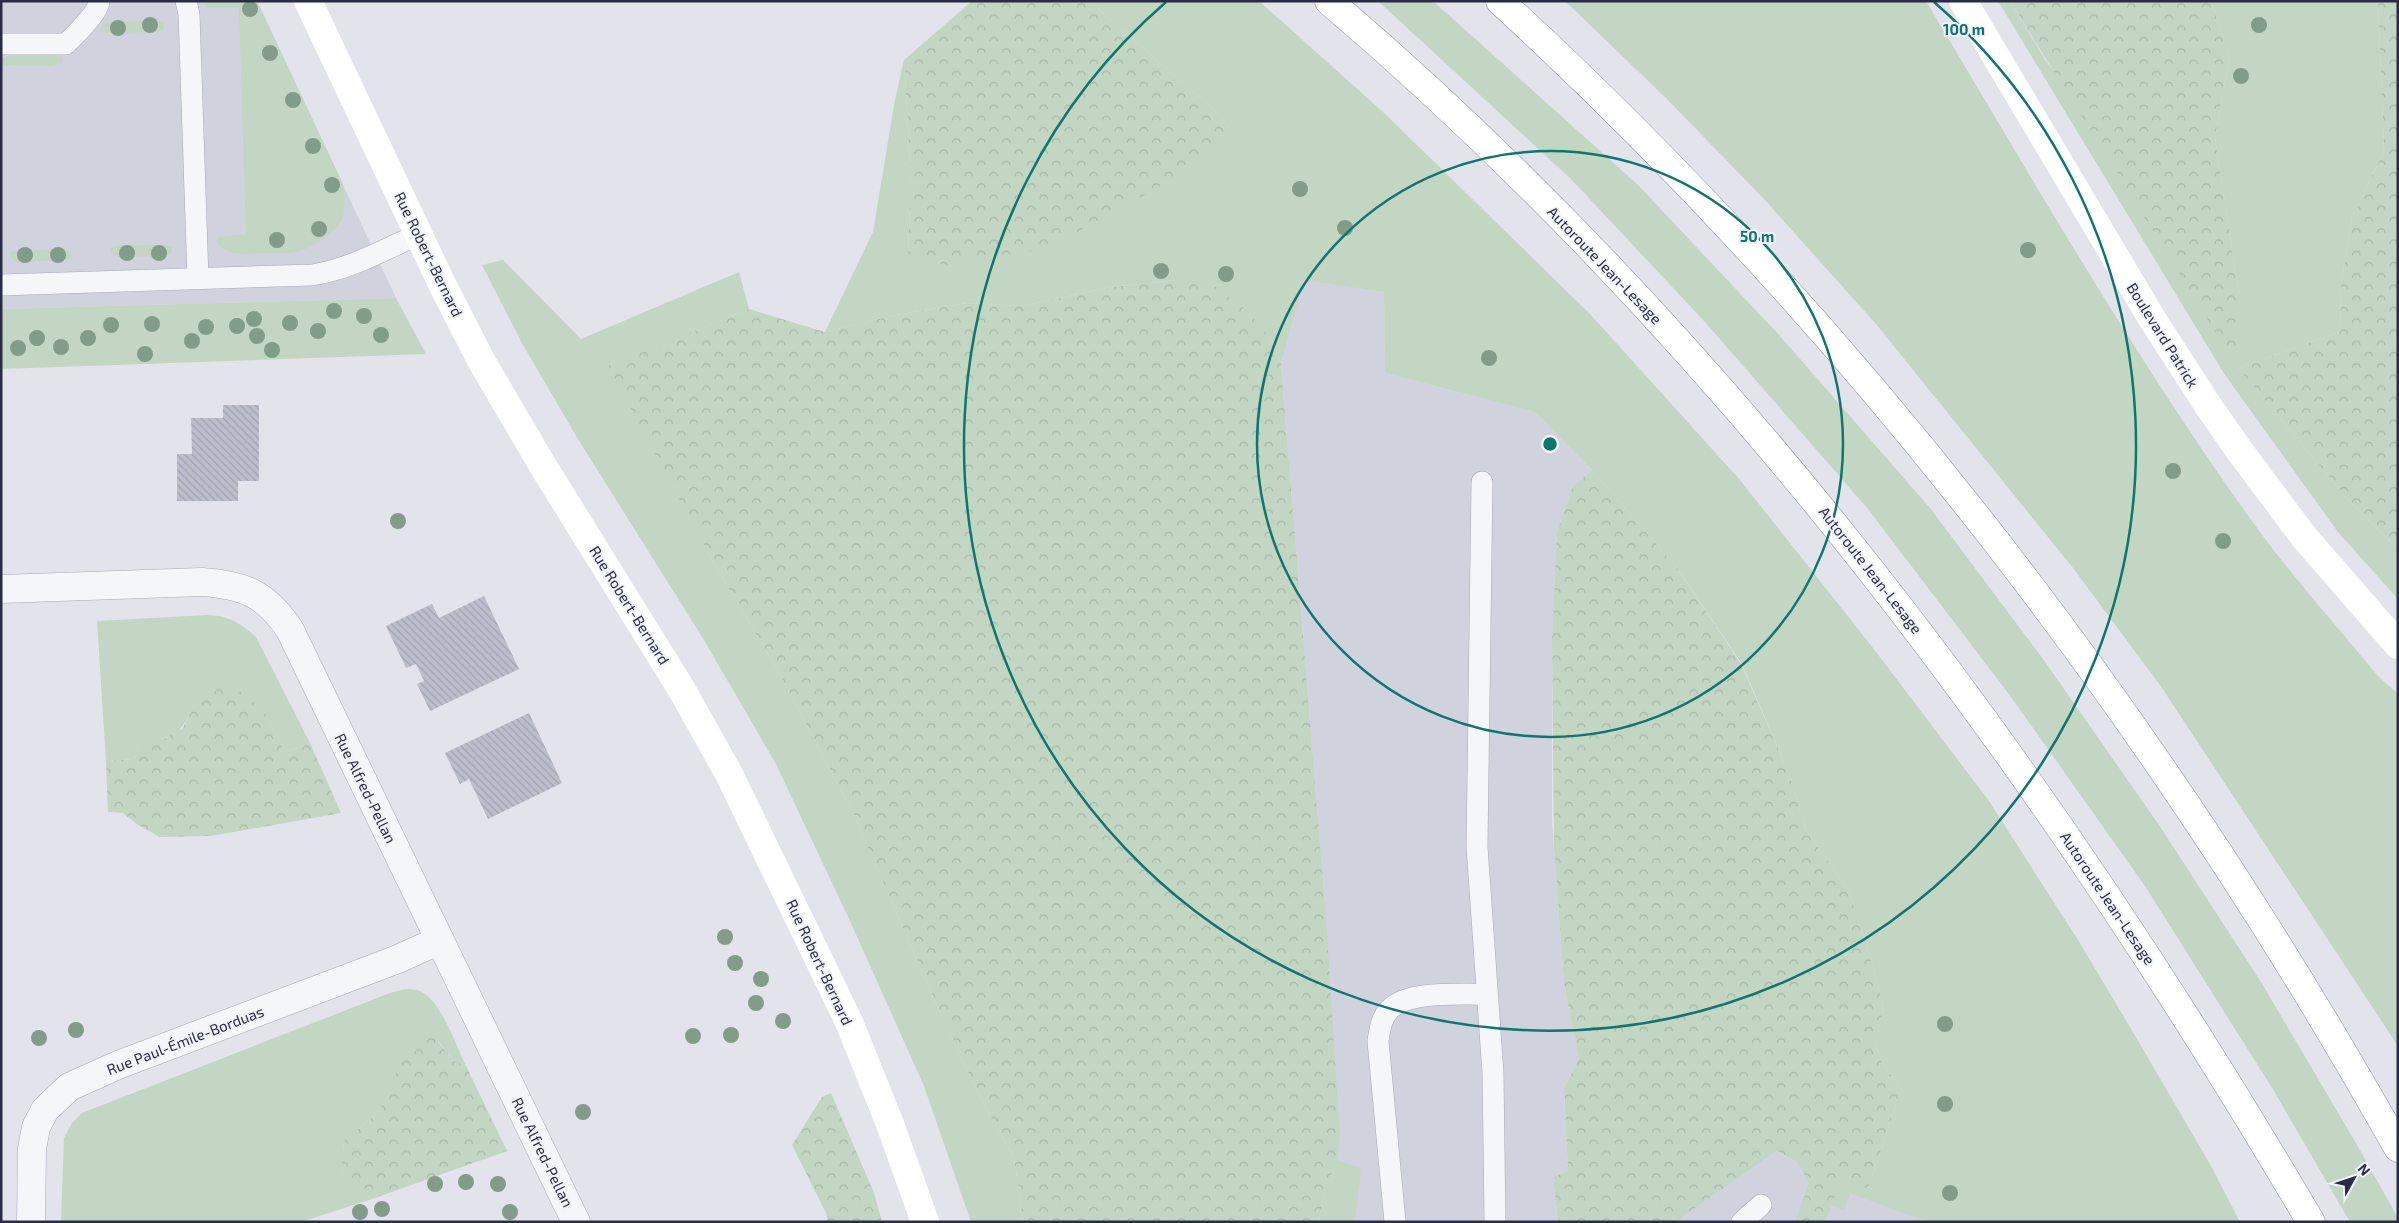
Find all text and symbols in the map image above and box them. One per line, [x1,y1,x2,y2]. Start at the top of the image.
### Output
text: 100 m [1943,20,1985,38]
street label: Rue Robert-Bernard [391,189,467,319]
street label: Autoroute Jean-Lesage [1544,202,1666,328]
text: 50 m [1740,227,1774,245]
street label: Boulevard Patrick [2124,279,2203,391]
centre of rings [1541,435,1559,453]
street label: Autoroute Jean-Lesage [1816,503,1926,637]
street label: Rue Robert-Bernard [586,542,674,668]
street label: Rue Alfred-Pellan [332,730,400,846]
street label: Autoroute Jean-Lesage [2057,828,2159,968]
street label: Rue Robert-Bernard [783,896,857,1028]
street label: Rue Paul-Émile-Borduas [104,1002,266,1078]
street label: Rue Alfred-Pellan [509,1094,577,1210]
north arrow [2329,1153,2379,1203]
text: N [2355,1160,2374,1179]

